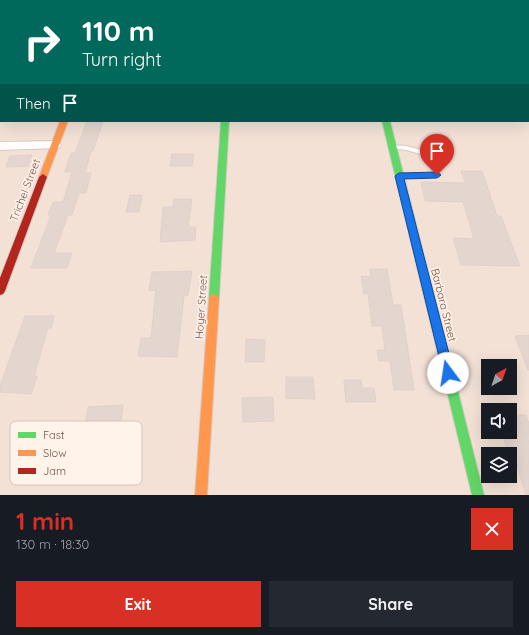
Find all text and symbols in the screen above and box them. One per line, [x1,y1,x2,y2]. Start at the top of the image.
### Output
text: 110 m [82,13,155,48]
icon: right [16,16,68,68]
text: Turn right [82,48,162,71]
icon: arrive [59,92,81,114]
text: Then [16,94,51,113]
pin [420,134,454,175]
icon: arrive [426,140,448,162]
street label: Trichel Street [7,156,44,223]
street label: Barbara Street [428,267,460,343]
street label: Hoyer Street [192,274,210,340]
position arrow [427,352,469,394]
north arrow [481,359,517,395]
map controls [481,359,517,483]
button: sound [481,403,517,439]
legend [10,421,142,485]
text: Fast [43,428,65,442]
text: Slow [43,446,67,460]
button: layers [481,447,517,483]
text: Jam [43,464,66,478]
text: 1 min [16,506,74,536]
button: close [471,508,513,550]
text: 130 m · 18:30 [16,536,89,552]
button: Exit [16,581,261,627]
button: Share [269,581,513,627]

